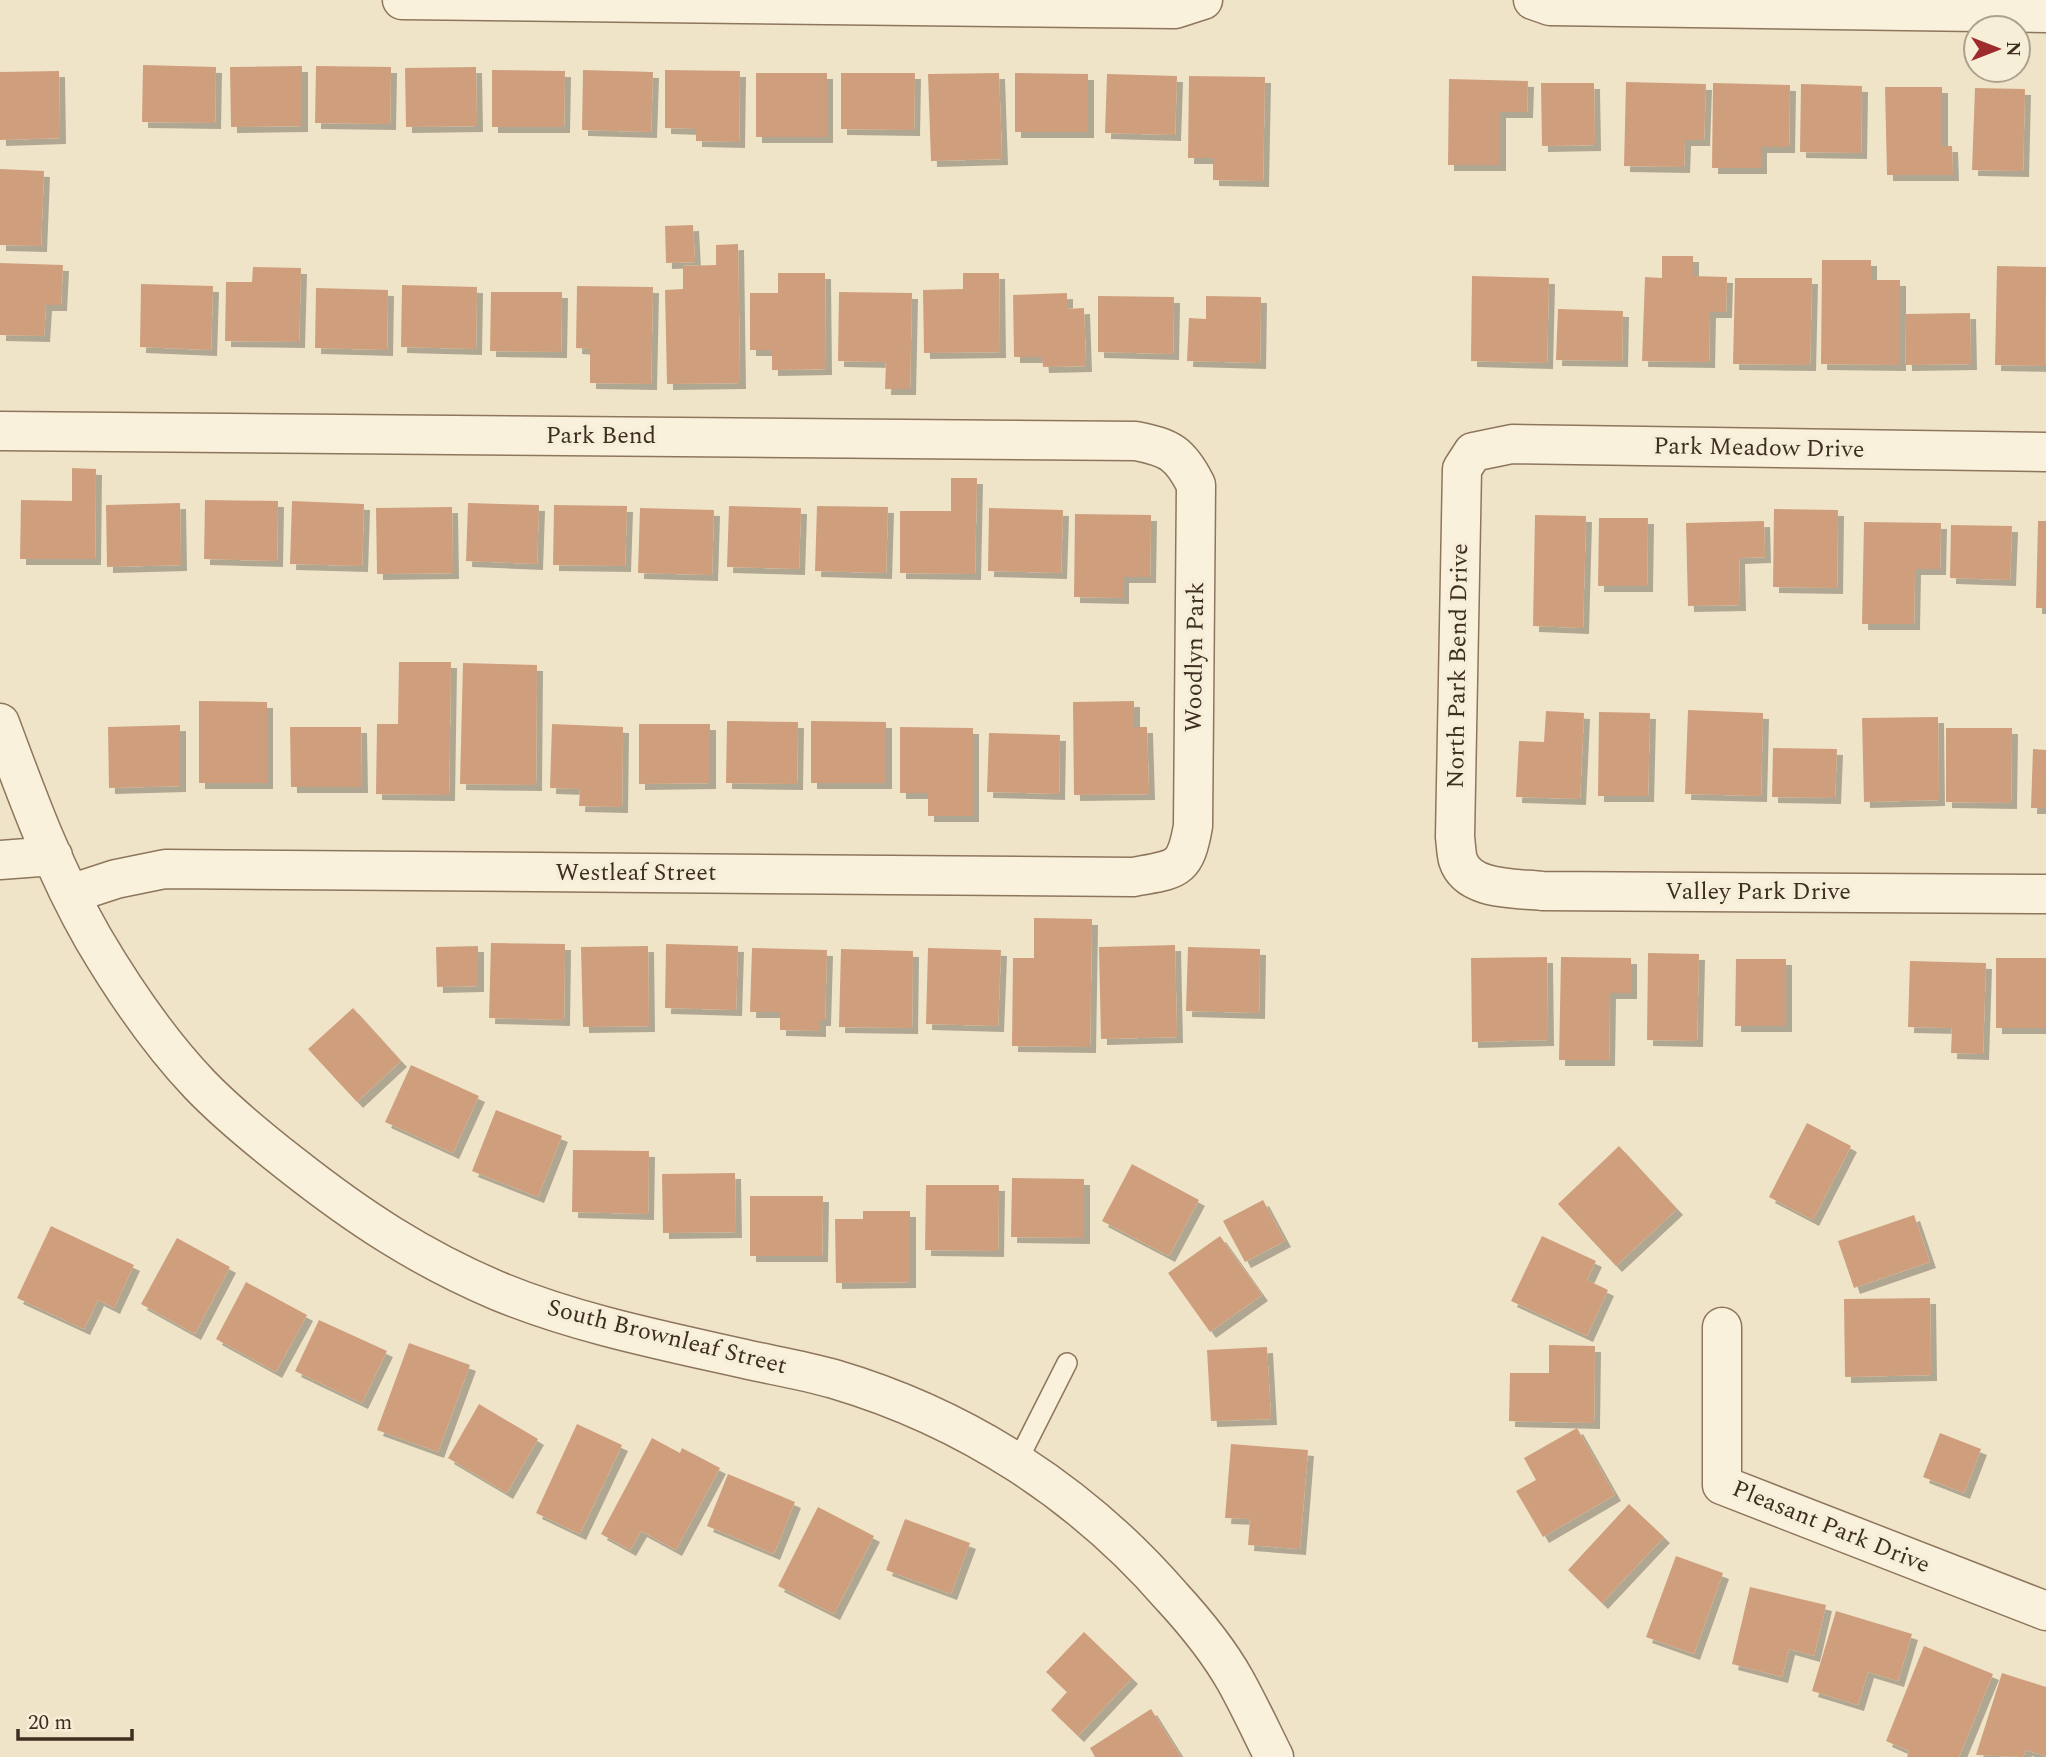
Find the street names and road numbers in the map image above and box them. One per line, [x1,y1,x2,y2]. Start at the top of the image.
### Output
street label: Park Bend [546,418,656,454]
street label: Park Meadow Drive [1653,428,1865,468]
street label: North Park Bend Drive [1438,543,1478,789]
street label: Woodlyn Park [1176,581,1214,733]
street label: Westleaf Street [556,855,716,891]
street label: Valley Park Drive [1665,874,1851,910]
street label: South Brownleaf Street [543,1290,791,1384]
street label: Pleasant Park Drive [1727,1471,1935,1583]

